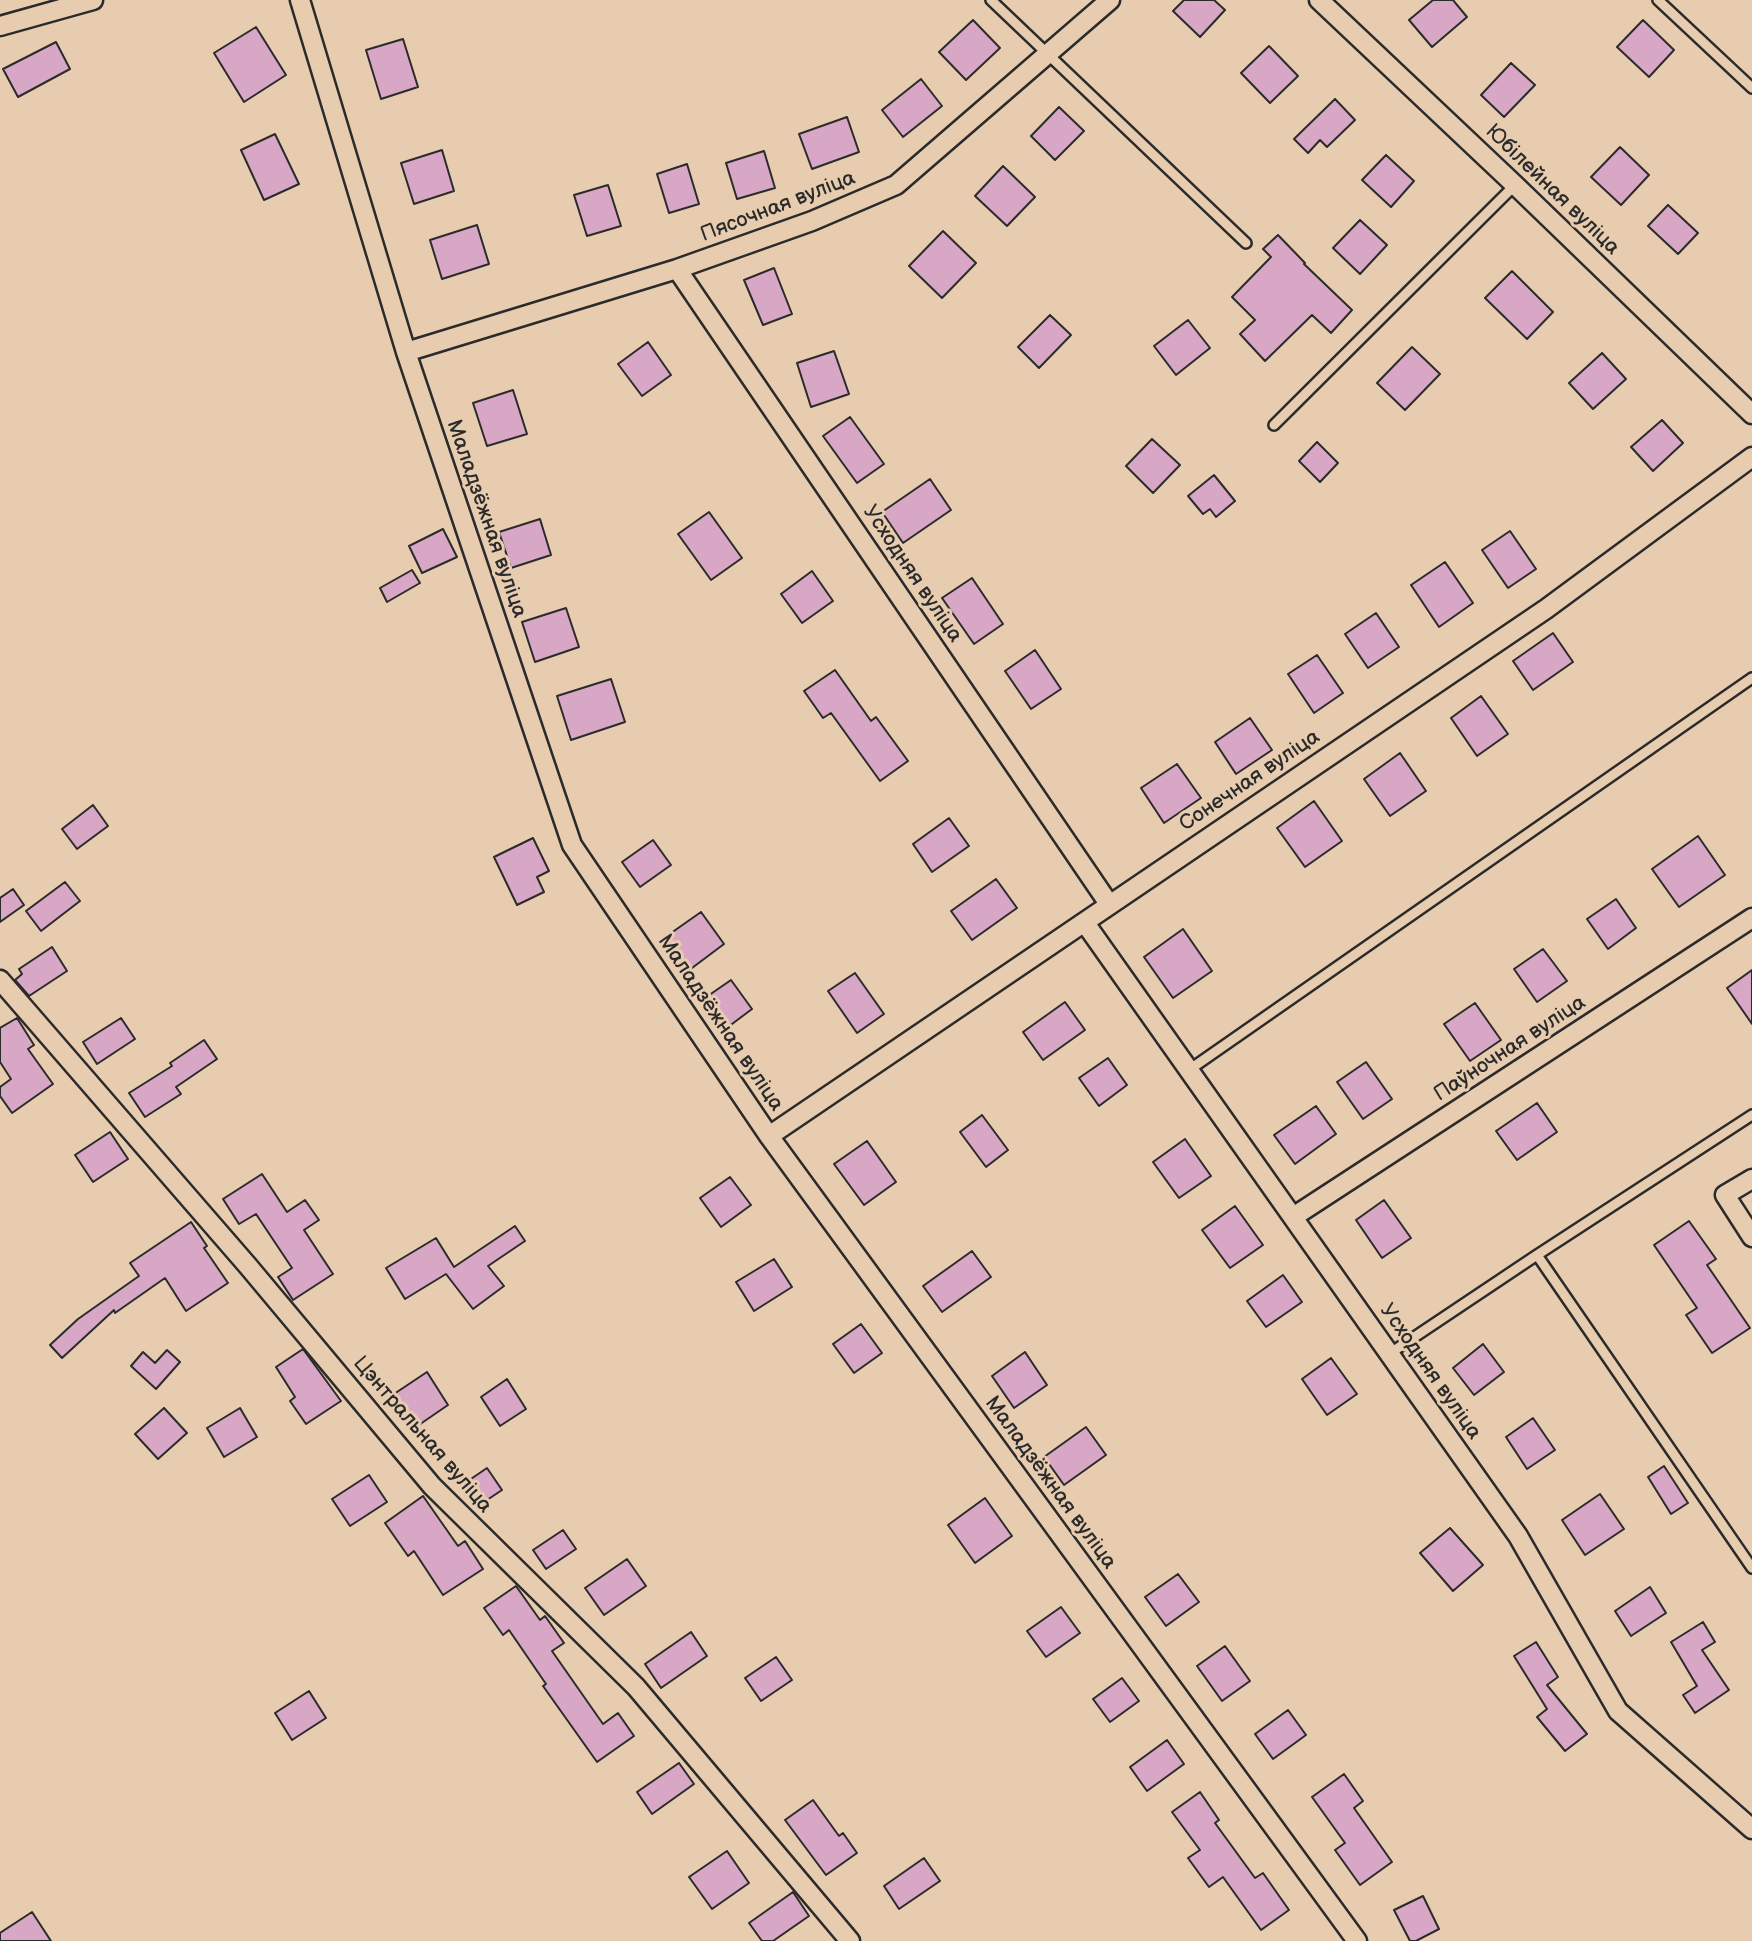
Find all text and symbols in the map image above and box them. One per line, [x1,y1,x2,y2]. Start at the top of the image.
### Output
street label: Юбілейная вуліца [1480,119,1624,261]
street label: Пясочная вуліца [697,166,859,248]
street label: Маладзёжная вуліца [440,417,532,621]
street label: Усходняя вуліца [857,501,967,647]
street label: Сонечная вуліца [1175,725,1325,837]
street label: Маладзёжная вуліца [652,930,788,1116]
street label: Паўночная вуліца [1429,991,1591,1107]
street label: Усходняя вуліца [1374,1299,1486,1445]
street label: Цэнтральная вуліца [347,1352,497,1518]
street label: Маладзёжная вуліца [979,1392,1121,1574]

